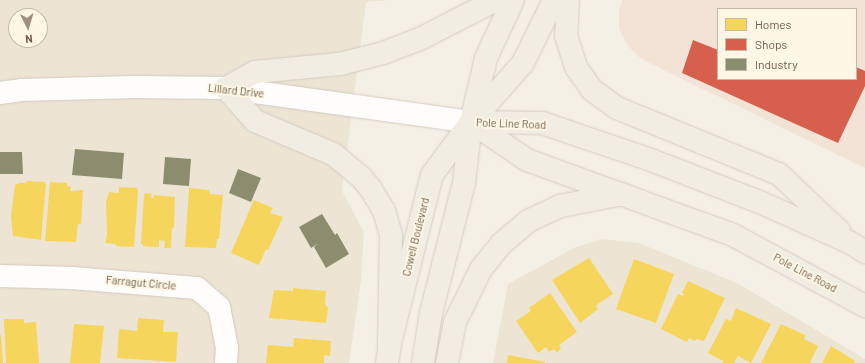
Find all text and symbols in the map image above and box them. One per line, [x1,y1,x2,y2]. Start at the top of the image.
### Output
north arrow [8,8,48,48]
legend [717,8,857,80]
text: Homes [755,17,791,31]
text: N [25,33,33,46]
text: Shops [755,37,787,51]
text: Industry [755,57,798,71]
street label: Lillard Drive [207,81,265,101]
street label: Pole Line Road [476,116,546,132]
street label: Cowell Boulevard [400,196,432,278]
street label: Pole Line Road [771,251,839,295]
street label: Farragut Circle [105,273,177,293]

